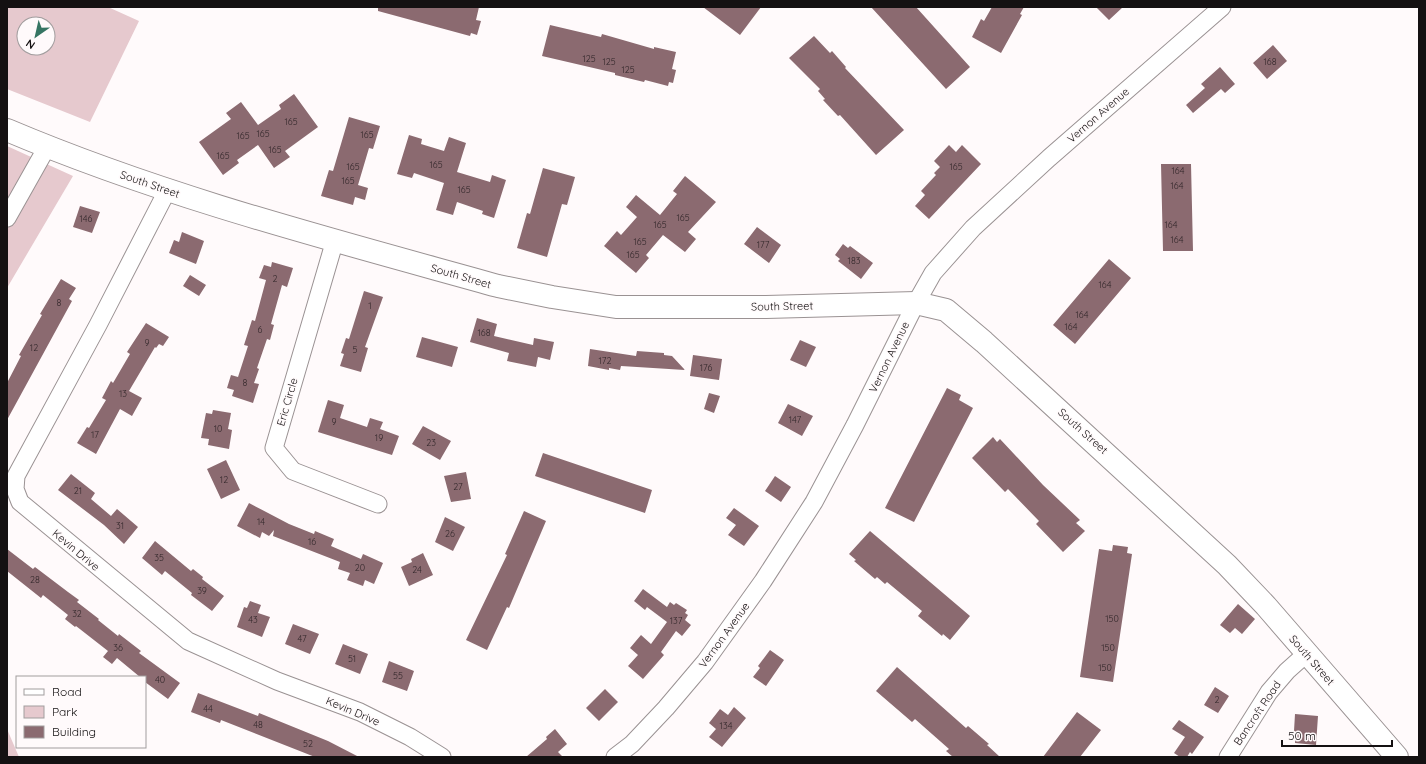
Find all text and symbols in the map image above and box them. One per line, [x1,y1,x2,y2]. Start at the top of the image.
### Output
north arrow [16,16,56,56]
text: N [23,36,38,52]
house number: 125 [582,53,596,64]
house number: 125 [602,56,616,67]
house number: 168 [1263,56,1277,67]
house number: 125 [621,64,635,75]
street label: Vernon Avenue [1064,84,1132,146]
house number: 165 [284,116,298,127]
house number: 165 [256,128,270,139]
house number: 165 [360,129,374,140]
house number: 165 [236,130,250,141]
house number: 165 [268,144,282,155]
house number: 165 [216,150,230,161]
house number: 165 [429,159,443,170]
house number: 165 [346,161,360,172]
house number: 165 [949,161,963,172]
house number: 164 [1171,165,1185,176]
street label: South Street [118,167,182,201]
house number: 165 [341,175,355,186]
house number: 164 [1170,180,1184,191]
house number: 165 [457,184,471,195]
house number: 165 [676,212,690,223]
house number: 146 [80,213,93,224]
house number: 165 [653,219,667,230]
house number: 164 [1164,219,1178,230]
house number: 164 [1170,234,1184,245]
house number: 165 [633,236,647,247]
house number: 177 [757,239,770,250]
house number: 165 [626,249,640,260]
house number: 183 [848,255,861,266]
street label: South Street [429,261,493,291]
house number: 2 [273,273,278,284]
house number: 164 [1098,279,1112,290]
house number: 8 [57,297,62,308]
street label: South Street [751,298,813,314]
house number: 1 [368,300,372,311]
house number: 164 [1075,309,1089,320]
street label: Vernon Avenue [866,319,912,395]
house number: 164 [1064,321,1078,332]
house number: 6 [258,324,263,335]
house number: 168 [477,327,491,338]
house number: 9 [144,337,150,348]
house number: 12 [30,342,38,353]
house number: 5 [353,344,358,355]
house number: 172 [599,355,611,366]
house number: 176 [700,362,712,373]
street label: Eric Circle [273,376,301,428]
house number: 8 [243,377,248,388]
house number: 13 [119,388,127,399]
street label: South Street [1055,405,1111,457]
house number: 147 [789,414,802,425]
house number: 9 [331,416,337,427]
house number: 10 [214,423,222,434]
house number: 17 [91,429,99,440]
house number: 19 [375,432,383,443]
house number: 23 [426,437,436,448]
house number: 12 [220,474,228,485]
house number: 27 [453,481,463,492]
house number: 21 [74,485,82,496]
house number: 14 [257,516,265,527]
house number: 31 [116,520,124,531]
street label: Kevin Drive [50,526,102,574]
house number: 26 [445,528,455,539]
house number: 16 [308,536,316,547]
house number: 35 [154,552,164,563]
house number: 20 [355,562,365,573]
house number: 24 [412,564,422,575]
house number: 28 [30,574,40,585]
house number: 39 [197,585,207,596]
street label: Vernon Avenue [696,600,752,670]
house number: 32 [72,608,82,619]
house number: 150 [1105,613,1119,624]
house number: 43 [248,614,258,625]
house number: 137 [670,615,683,626]
street label: South Street [1286,632,1338,688]
house number: 47 [297,633,307,644]
house number: 36 [113,642,123,653]
house number: 150 [1101,642,1115,653]
house number: 51 [348,653,356,664]
house number: 150 [1098,662,1112,673]
house number: 55 [393,670,403,681]
house number: 40 [155,674,165,685]
legend [16,676,146,748]
street label: Bancroft Road [1230,678,1284,748]
text: Road [52,684,82,699]
street label: Kevin Drive [324,693,382,729]
house number: 2 [1215,694,1220,705]
house number: 44 [203,703,213,714]
text: Park [52,704,77,719]
house number: 48 [253,719,263,730]
house number: 134 [720,720,733,731]
scale bar [1282,722,1392,748]
text: Building [52,724,96,739]
text: 50 m [1288,728,1316,743]
house number: 52 [303,738,313,749]

